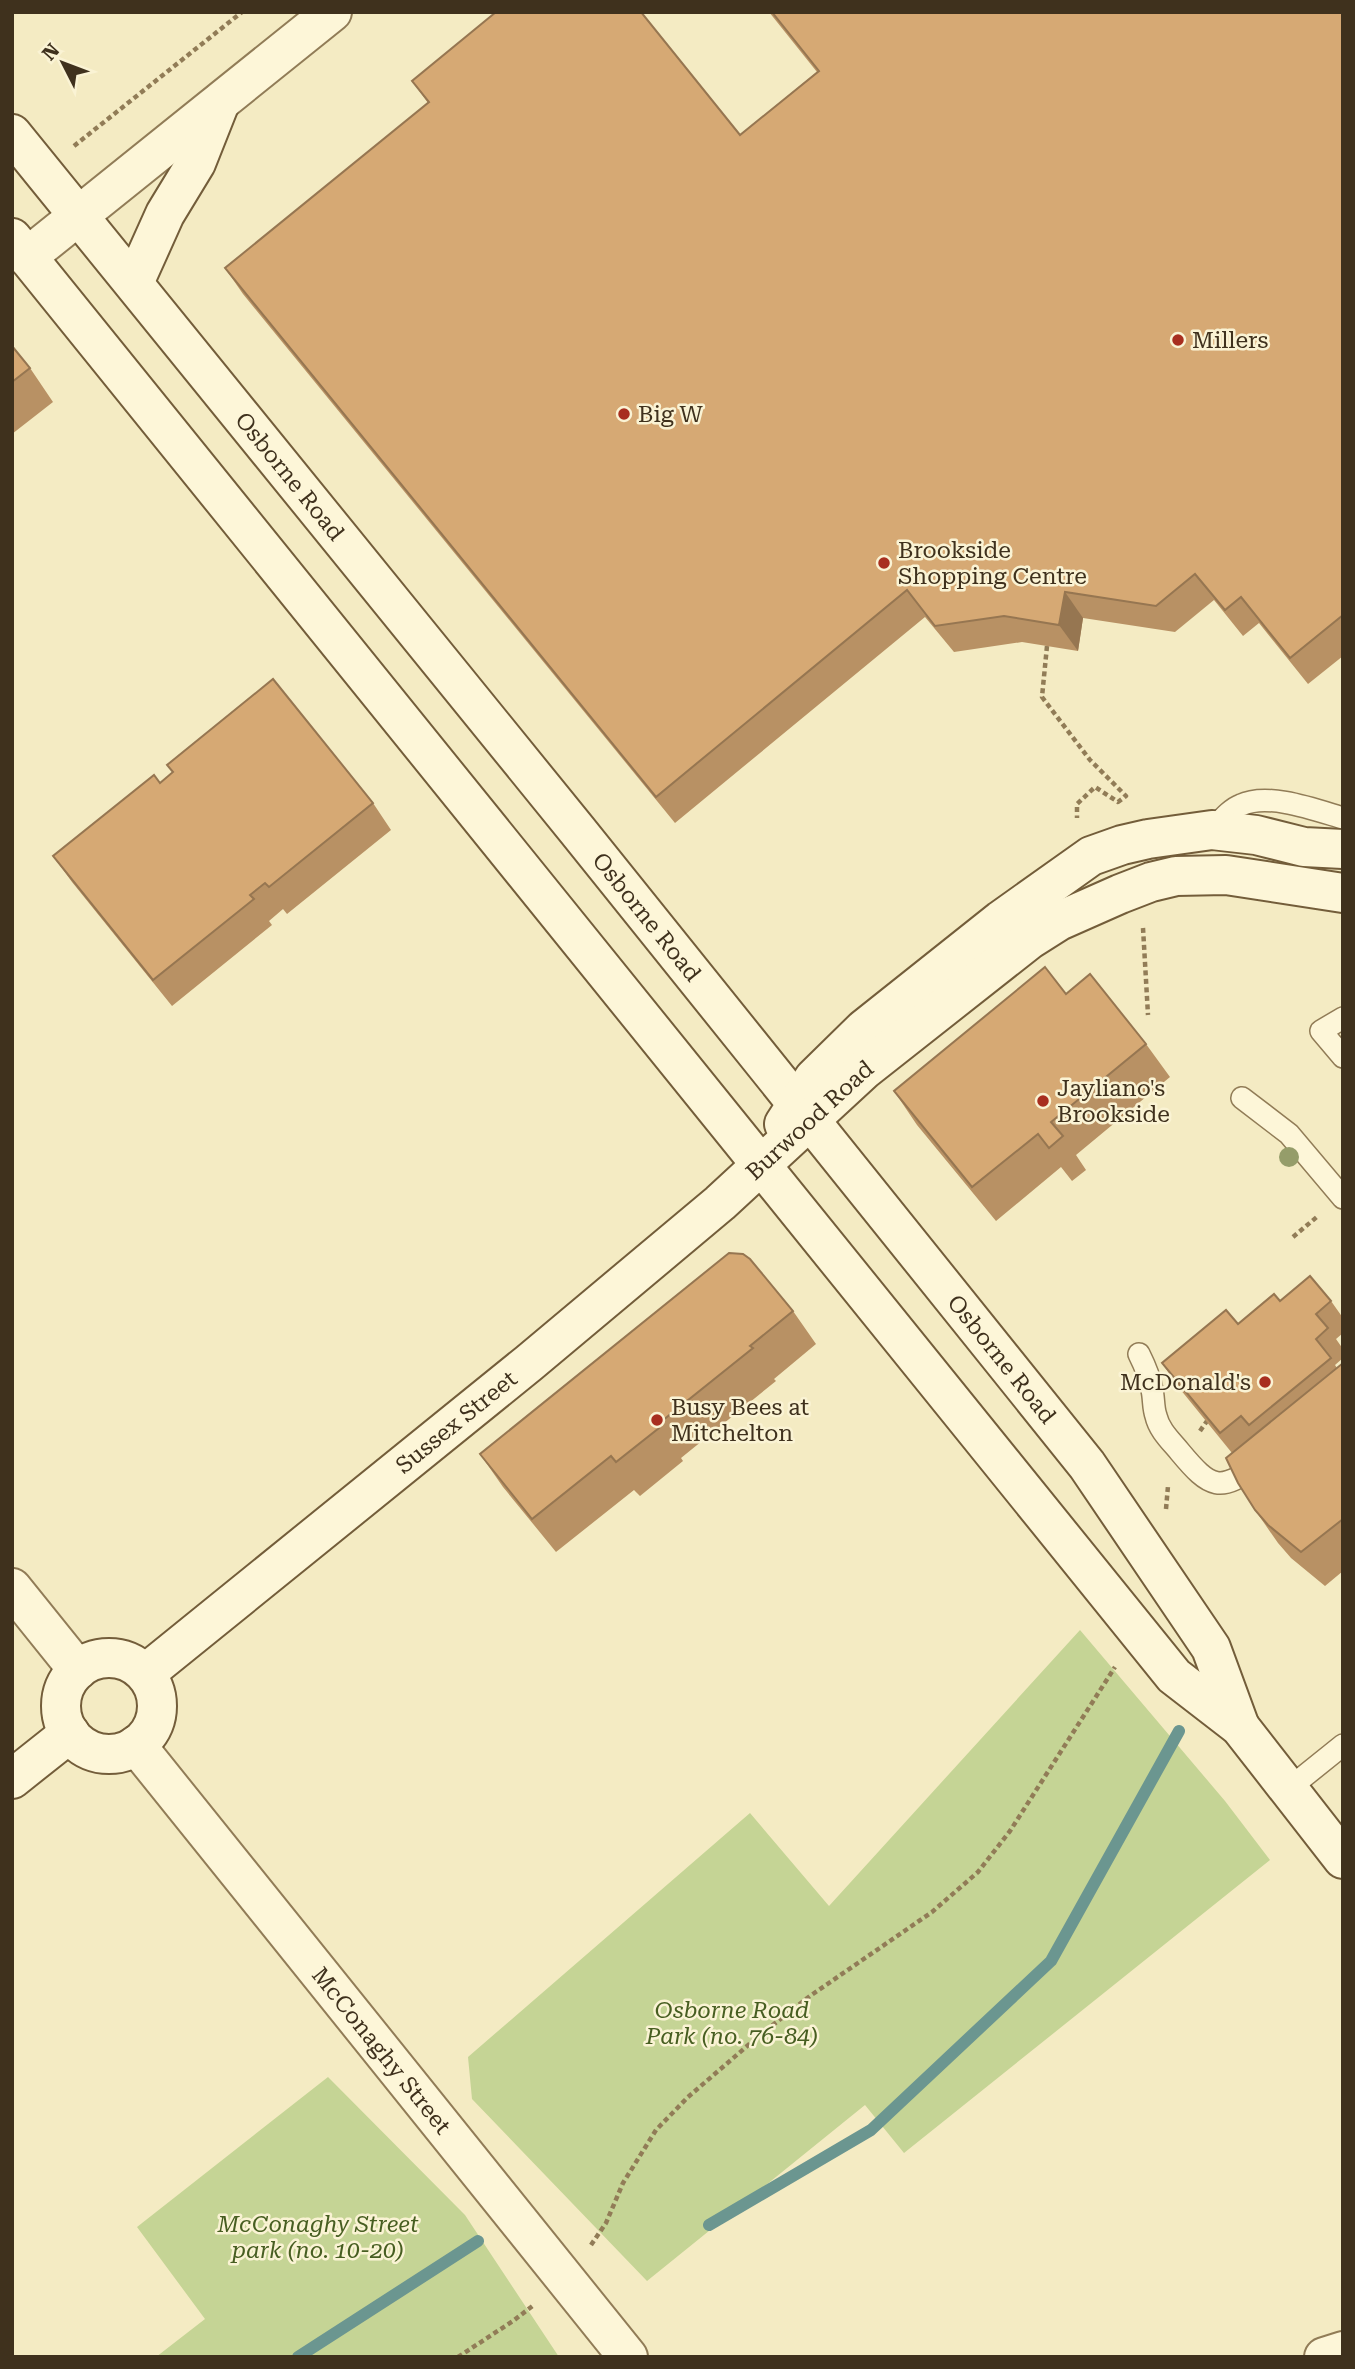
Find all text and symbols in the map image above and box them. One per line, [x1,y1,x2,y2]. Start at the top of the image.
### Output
north arrow [28,28,98,98]
text: N [37,39,64,65]
place label: Millers [1192,327,1269,354]
marker: Millers [1170,332,1186,348]
place label: Big W [638,401,704,428]
marker: Big W [616,406,632,422]
street label: Osborne Road [229,407,350,547]
place label: Brookside Shopping Centre [898,537,1087,590]
marker: Brookside Shopping Centre [876,555,892,571]
street label: Osborne Road [587,847,706,987]
street label: Burwood Road [741,1055,879,1186]
place label: Jayliano's Brookside [1057,1075,1170,1128]
marker: Jayliano's Brookside [1035,1093,1051,1109]
street label: Osborne Road [942,1290,1061,1429]
street label: Sussex Street [391,1365,523,1479]
place label: McDonald's [1120,1369,1251,1396]
marker: McDonald's [1257,1374,1273,1390]
place label: Busy Bees at Mitchelton [671,1394,809,1447]
marker: Busy Bees at Mitchelton [649,1412,665,1428]
street label: McConaghy Street [306,1962,457,2140]
park label: Osborne Road Park (no. 76-84) [645,1997,818,2050]
park label: McConaghy Street park (no. 10-20) [217,2211,419,2264]

